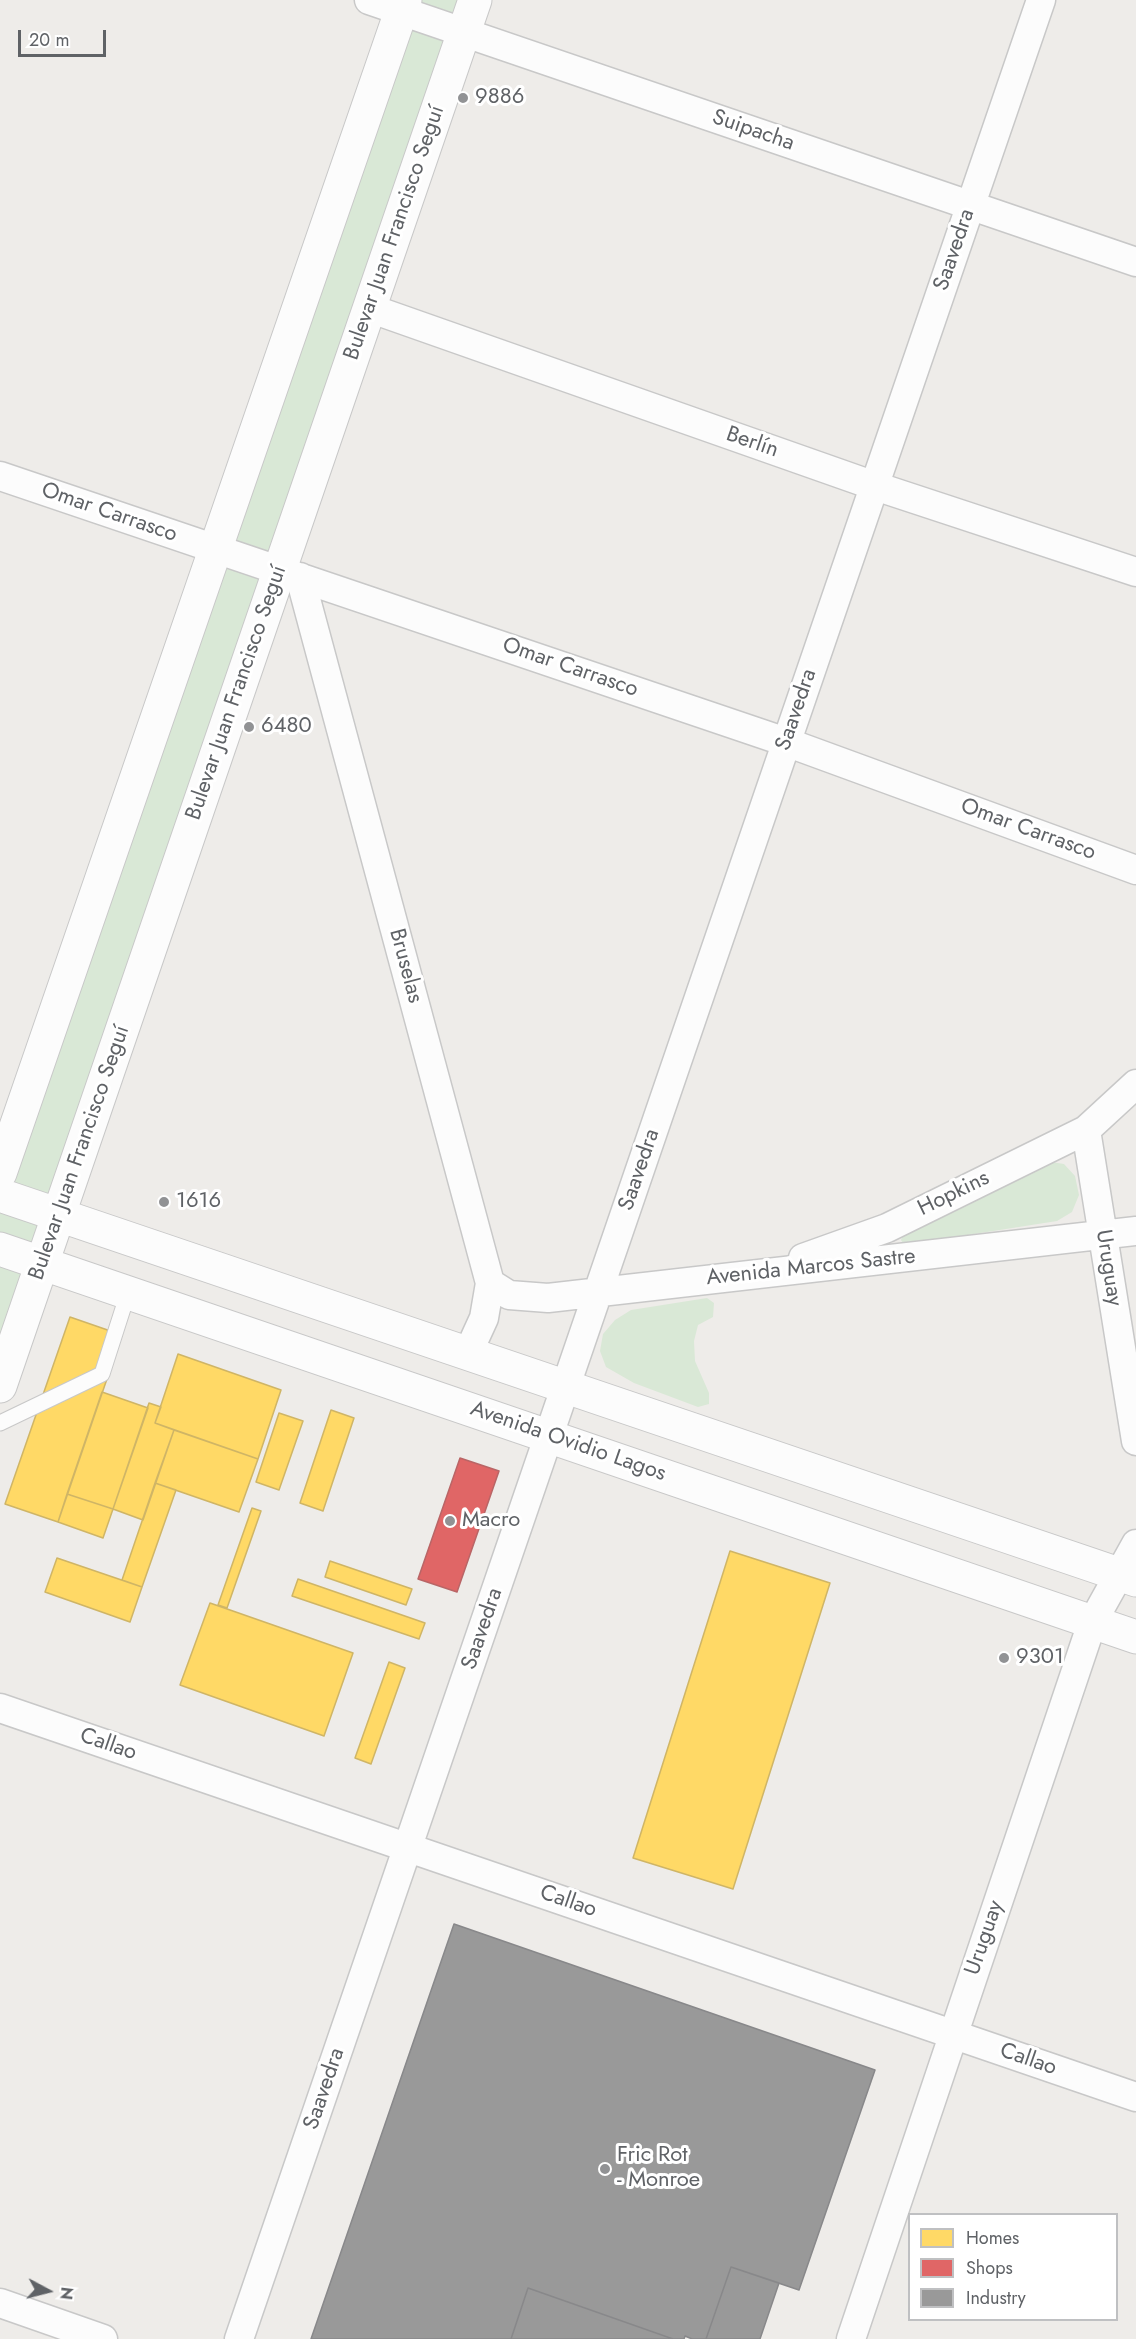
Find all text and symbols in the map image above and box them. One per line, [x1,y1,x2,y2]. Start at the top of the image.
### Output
scale bar [21,18,110,56]
text: 20 m [29,27,69,53]
place label: 9886 [475,85,524,111]
marker: 9886 [456,91,470,105]
street label: Bulevar Juan Francisco Seguí [339,102,451,364]
street label: Suipacha [708,105,798,157]
street label: Saavedra [929,206,981,294]
street label: Berlín [722,422,782,464]
street label: Omar Carrasco [38,477,180,549]
street label: Bulevar Juan Francisco Seguí [181,562,293,824]
street label: Omar Carrasco [499,632,641,704]
street label: Saavedra [771,666,823,754]
place label: 6480 [261,714,312,740]
marker: 6480 [242,720,256,734]
street label: Omar Carrasco [957,793,1099,867]
street label: Bruselas [382,926,428,1006]
street label: Bulevar Juan Francisco Seguí [24,1022,136,1284]
street label: Saavedra [614,1126,666,1214]
street label: Hopkins [914,1165,994,1223]
place label: 1616 [176,1189,221,1215]
marker: 1616 [157,1195,171,1209]
street label: Uruguay [1089,1228,1127,1308]
street label: Avenida Marcos Sastre [705,1244,917,1292]
street label: Avenida Ovidio Lagos [467,1396,669,1488]
place label: Macro [462,1508,520,1534]
marker: Macro [443,1514,457,1528]
street label: Saavedra [457,1585,509,1673]
place label: 9301 [1016,1645,1064,1671]
marker: 9301 [997,1651,1011,1665]
street label: Callao [76,1723,140,1767]
street label: Callao [536,1880,600,1924]
street label: Uruguay [960,1897,1010,1979]
street label: Callao [996,2038,1060,2082]
street label: Saavedra [299,2045,351,2133]
place label: Fric Rot - Monroe [617,2143,700,2194]
marker: Fric Rot - Monroe [598,2162,612,2176]
legend [908,2213,1118,2321]
text: Homes [966,2225,1019,2251]
text: Shops [966,2255,1013,2281]
north arrow [18,2261,78,2321]
text: Industry [966,2285,1026,2311]
text: N [54,2286,79,2301]

